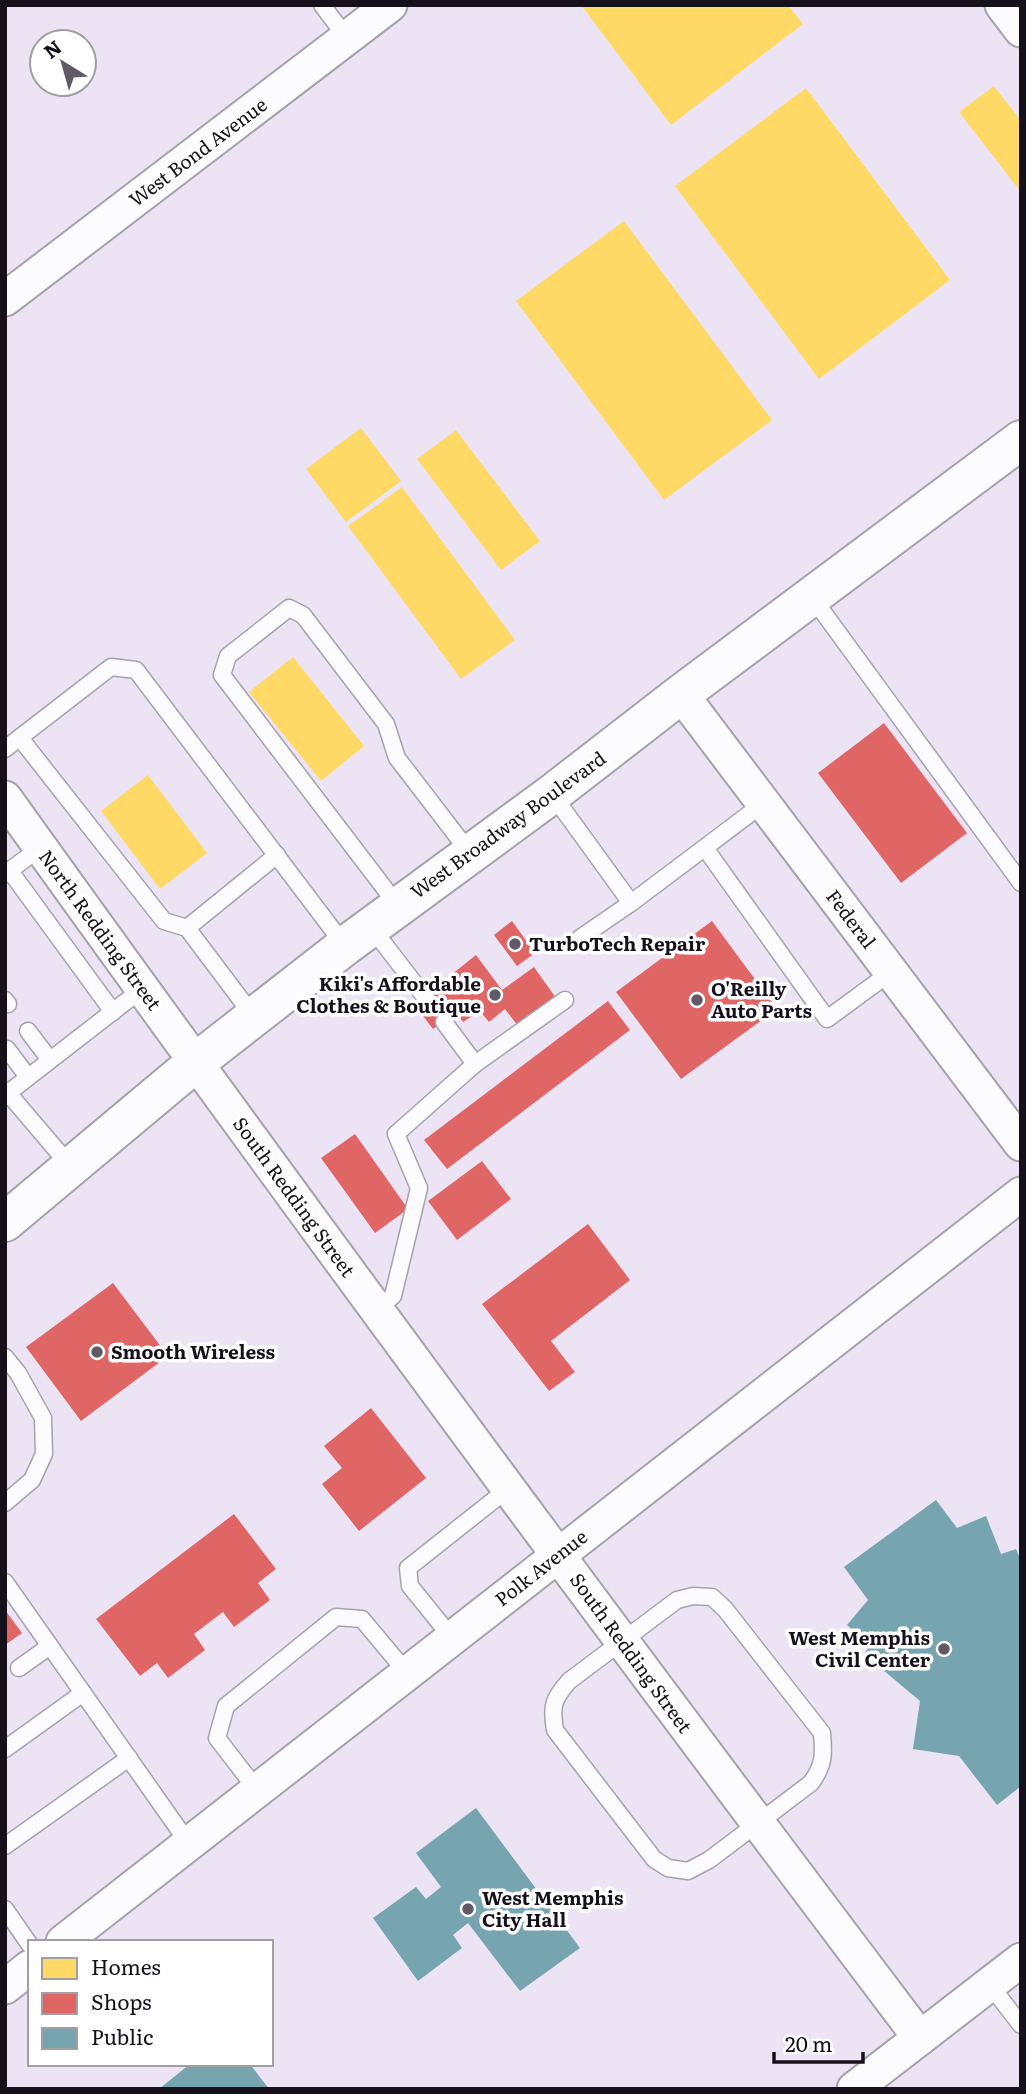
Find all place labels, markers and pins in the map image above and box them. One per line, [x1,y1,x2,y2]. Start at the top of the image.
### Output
place label: TurboTech Repair [529,929,706,957]
marker: TurboTech Repair [507,936,523,952]
place label: Kiki's Affordable Clothes & Boutique [296,969,481,1019]
place label: O'Reilly Auto Parts [711,974,812,1024]
marker: Kiki's Affordable Clothes & Boutique [487,987,503,1003]
marker: O'Reilly Auto Parts [689,992,705,1008]
place label: Smooth Wireless [111,1337,275,1365]
marker: Smooth Wireless [89,1344,105,1360]
place label: West Memphis Civil Center [789,1623,931,1673]
marker: West Memphis Civil Center [936,1641,952,1657]
place label: West Memphis City Hall [482,1883,623,1933]
marker: West Memphis City Hall [460,1901,476,1917]

